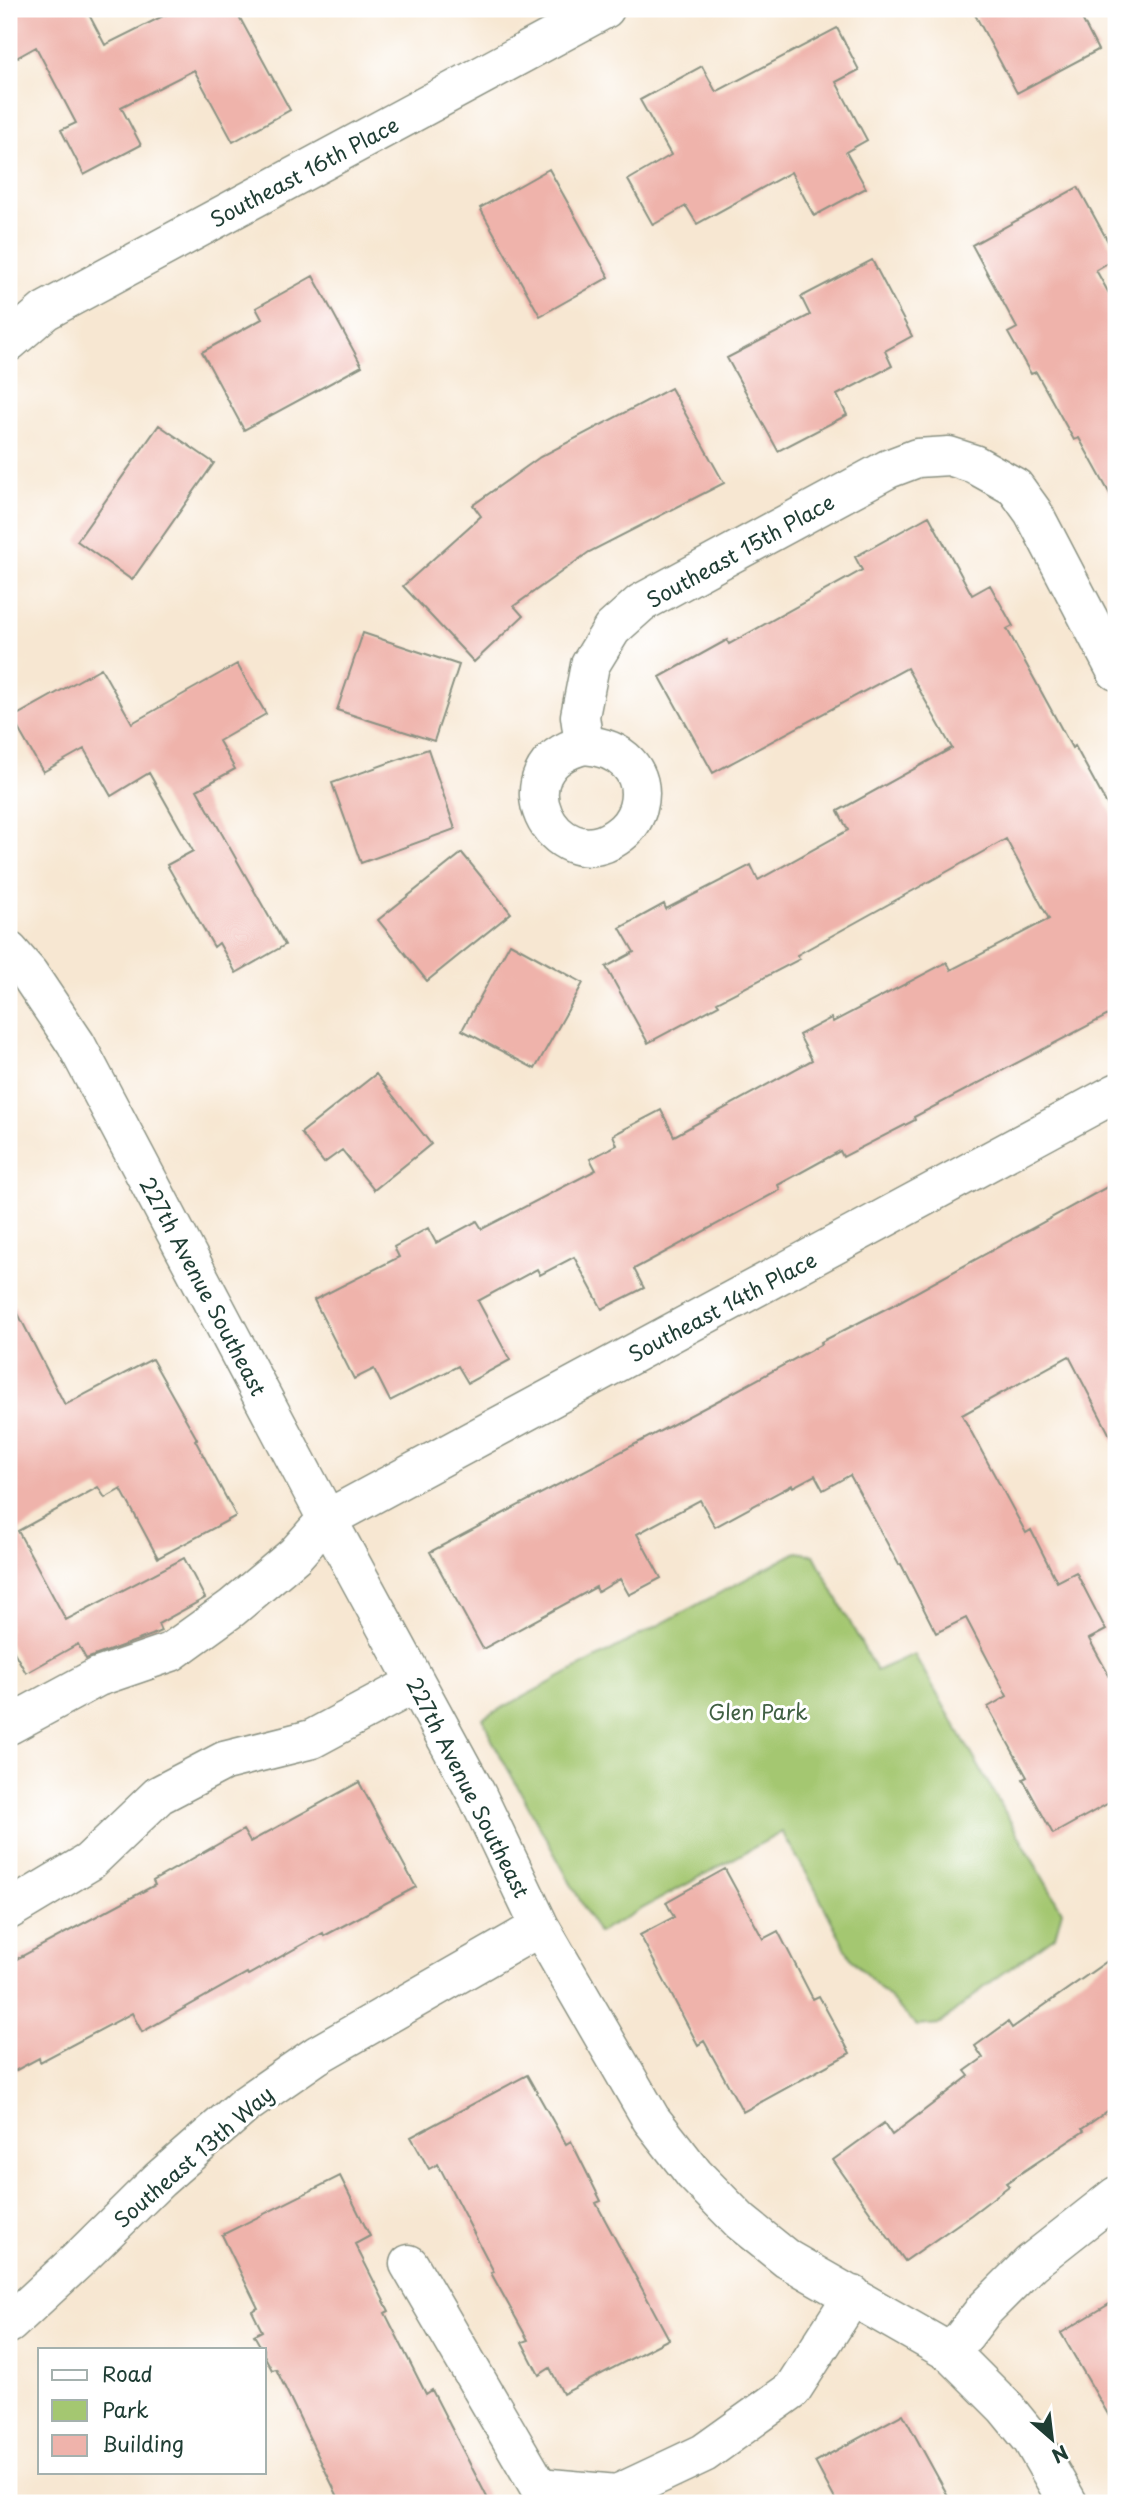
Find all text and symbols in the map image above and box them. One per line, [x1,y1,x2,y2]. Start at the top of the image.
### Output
street label: Southeast 16th Place [204,108,404,234]
street label: Southeast 15th Place [640,485,840,615]
street label: 227th Avenue Southeast [133,1171,275,1401]
street label: Southeast 14th Place [622,1243,822,1369]
street label: 227th Avenue Southeast [399,1671,539,1903]
park label: Glen Park [708,1695,808,1727]
street label: Southeast 13th Way [106,2077,280,2235]
legend [38,2348,266,2474]
text: Road [102,2357,153,2389]
text: Park [102,2393,149,2425]
north arrow [1016,2404,1086,2474]
text: Building [102,2427,184,2459]
text: N [1047,2439,1074,2471]

